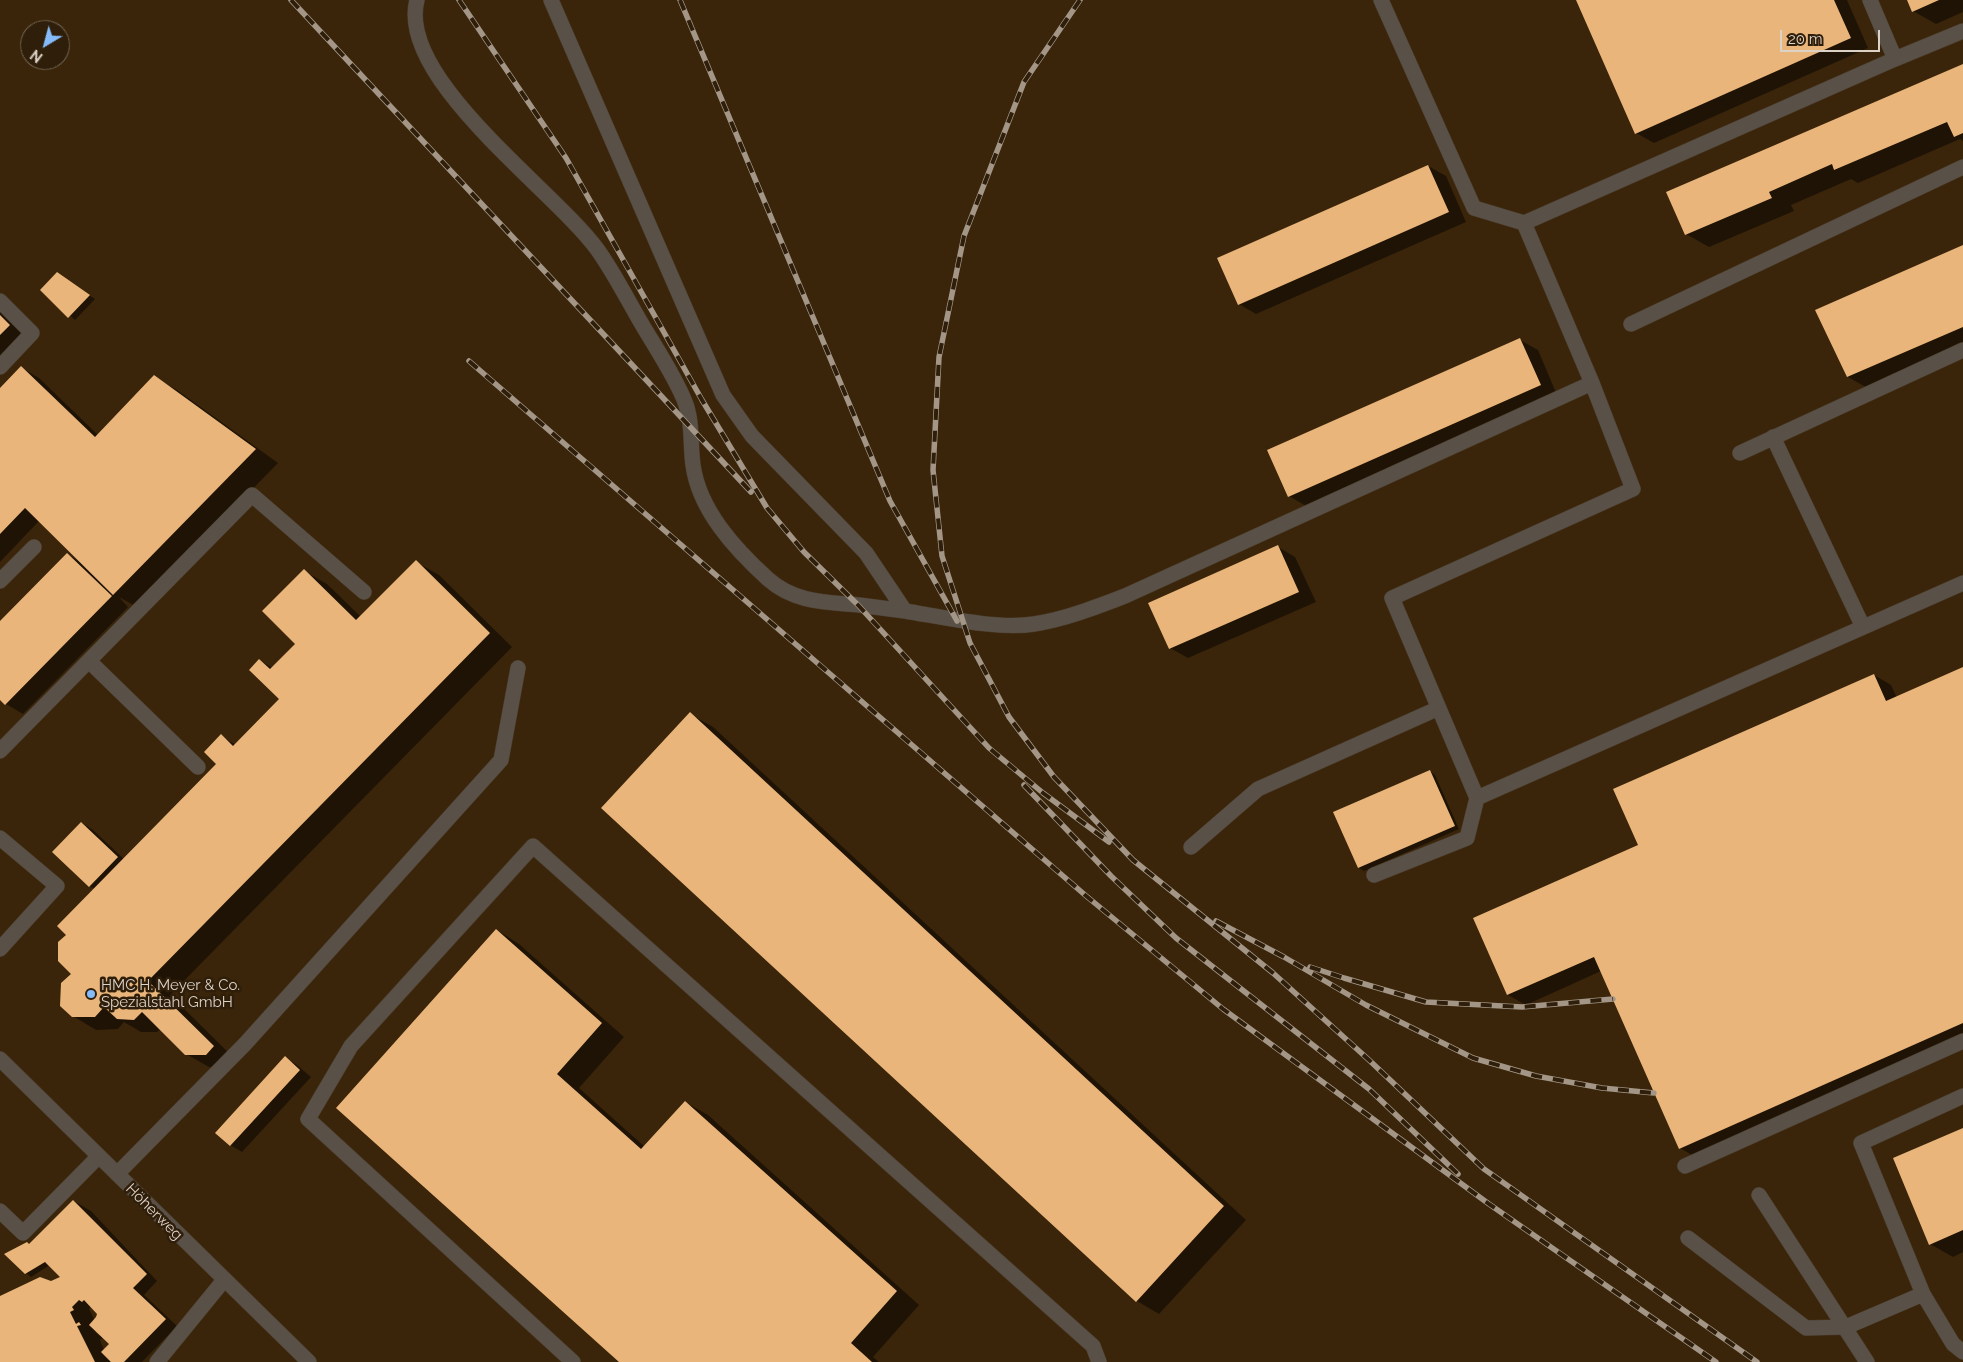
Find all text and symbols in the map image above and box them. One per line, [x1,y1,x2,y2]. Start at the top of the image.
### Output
north arrow [20,20,70,70]
scale bar [1783,20,1883,52]
text: 20 m [1788,30,1823,48]
text: N [27,47,46,66]
place label: HMC H. Meyer & Co. Spezialstahl GmbH [101,976,240,1011]
marker: HMC H. Meyer & Co. Spezialstahl GmbH [85,988,97,1000]
street label: Höherweg [122,1180,186,1244]

